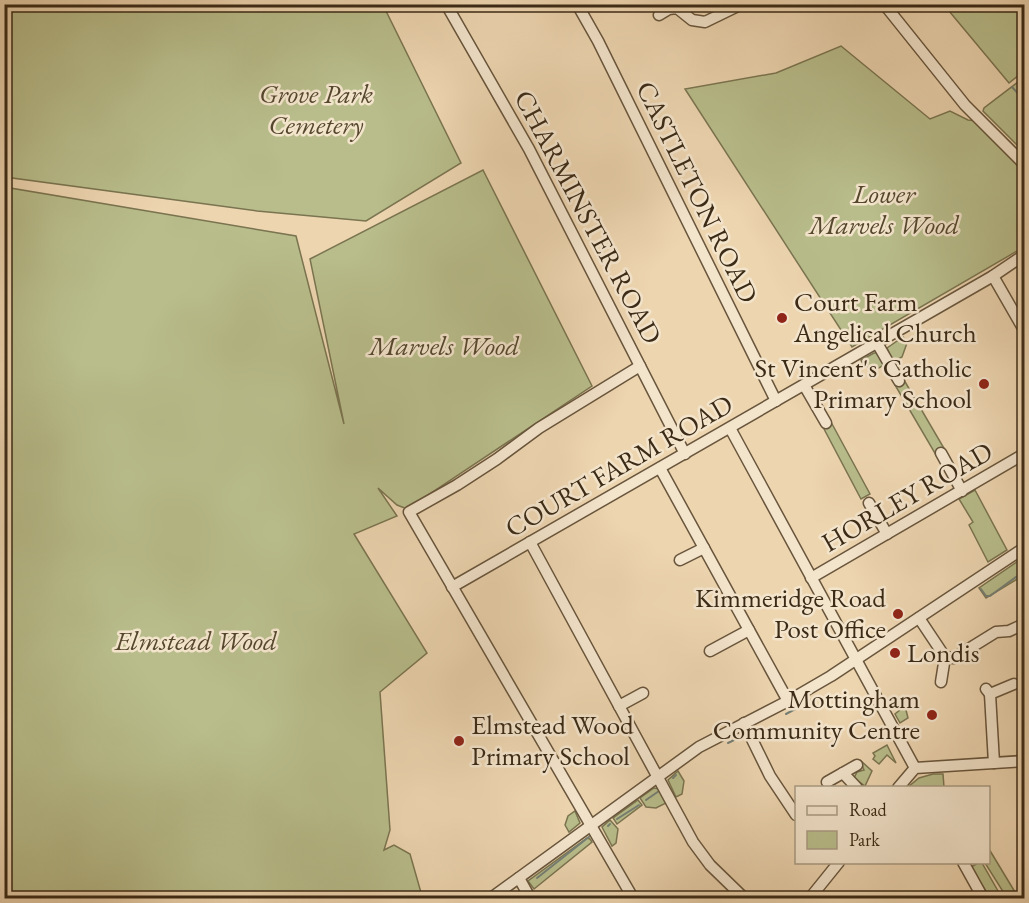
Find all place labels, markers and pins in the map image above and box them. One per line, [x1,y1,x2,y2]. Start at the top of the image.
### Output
place label: Court Farm Angelical Church [793,284,977,350]
marker: Court Farm Angelical Church [775,311,789,325]
place label: St Vincent's Catholic Primary School [754,350,972,416]
marker: St Vincent's Catholic Primary School [977,377,991,391]
place label: Kimmeridge Road Post Office [695,580,886,646]
marker: Kimmeridge Road Post Office [891,607,905,621]
place label: Londis [907,635,979,670]
marker: Londis [888,646,902,660]
place label: Mottingham Community Centre [713,681,920,747]
place label: Elmstead Wood Primary School [471,707,634,773]
marker: Mottingham Community Centre [925,708,939,722]
marker: Elmstead Wood Primary School [452,734,466,748]

